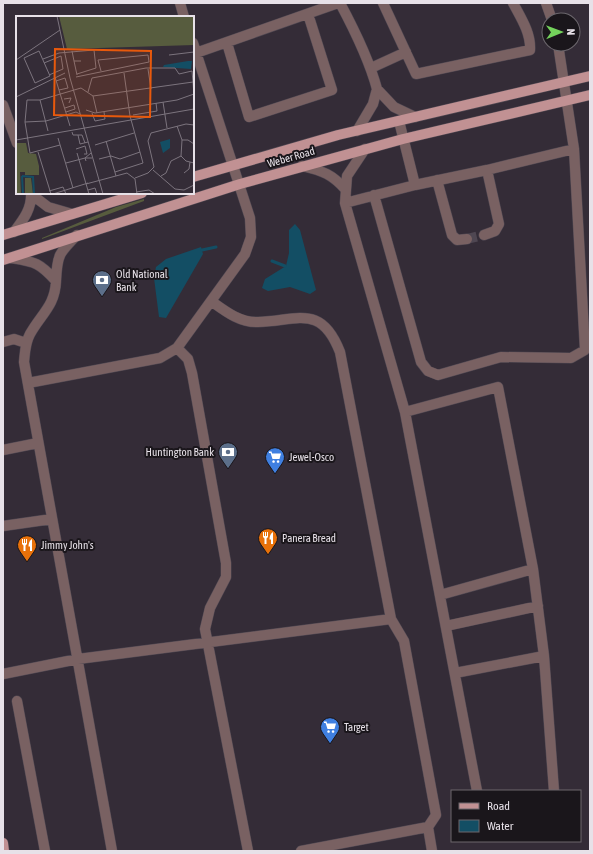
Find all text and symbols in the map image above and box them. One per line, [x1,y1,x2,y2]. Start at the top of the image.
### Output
north arrow [541,12,581,52]
inset map [16,16,194,194]
text: N [565,28,577,35]
street label: Weber Road [266,145,316,169]
place label: Old National Bank [116,268,168,293]
bank icon: Old National Bank [91,269,113,297]
bank icon: Huntington Bank [217,441,239,469]
place label: Huntington Bank [146,446,214,458]
supermarket icon: Jewel-Osco [264,446,286,474]
place label: Jewel-Osco [289,451,334,463]
restaurant icon: Panera Bread [257,527,279,555]
place label: Panera Bread [282,532,336,544]
restaurant icon: Jimmy John's [16,534,38,562]
place label: Jimmy John's [41,539,94,551]
supermarket icon: Target [319,716,341,744]
place label: Target [344,721,369,733]
legend [451,790,581,842]
text: Road [487,799,510,813]
text: Water [487,819,514,833]

